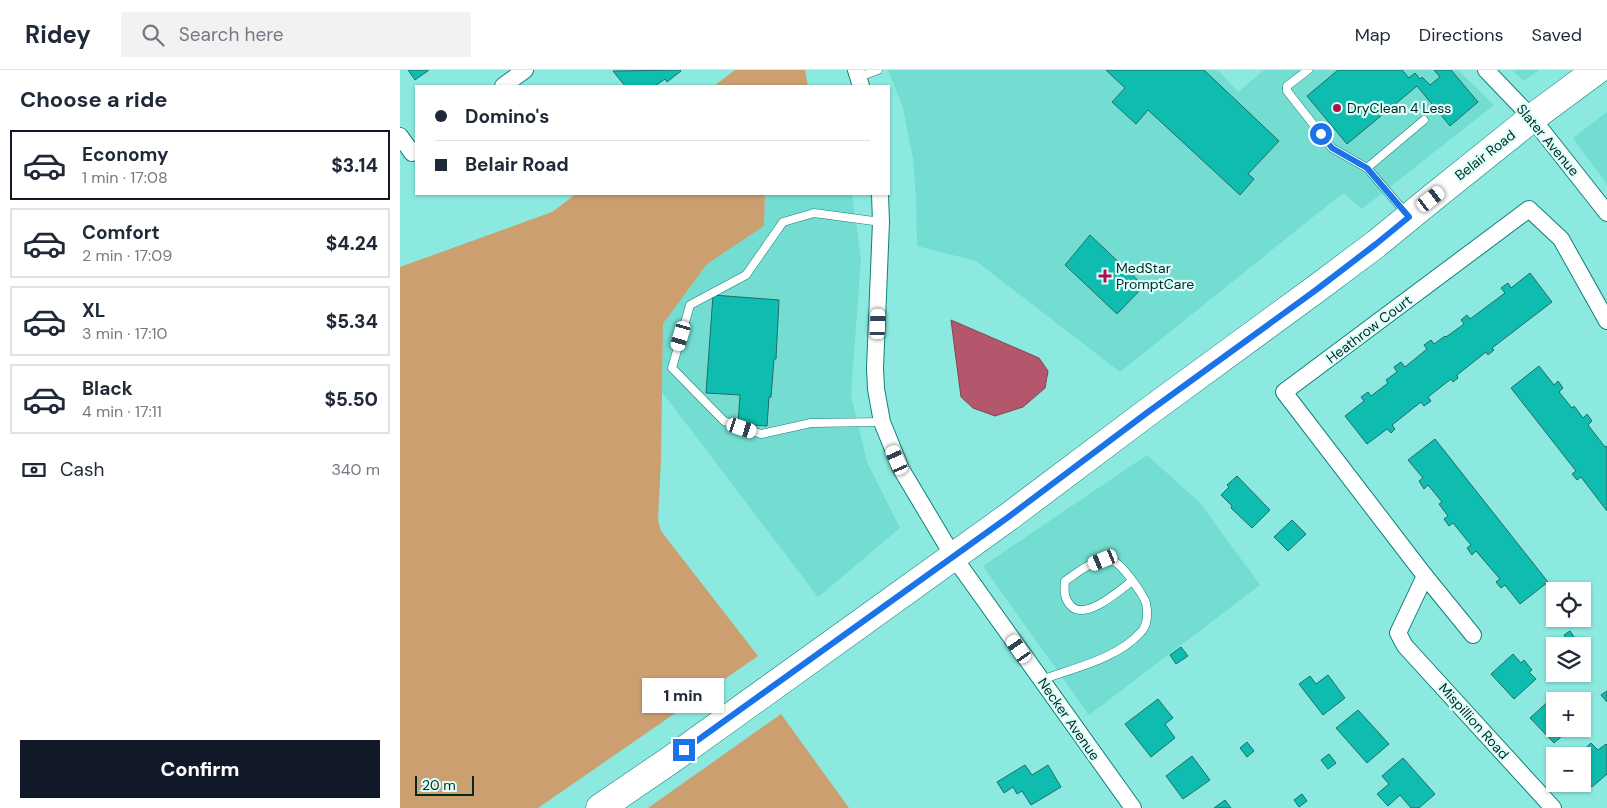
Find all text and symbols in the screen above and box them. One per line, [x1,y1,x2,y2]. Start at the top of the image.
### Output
search box [121,12,471,57]
text: Ridey [25,19,91,50]
icon: search [139,21,167,49]
text: Search here [179,22,284,47]
text: Map [1355,23,1391,47]
text: Directions [1419,23,1504,47]
text: Saved [1532,23,1582,47]
text: Choose a ride [20,85,168,114]
place label: DryClean 4 Less [1347,99,1451,117]
street label: Slater Avenue [1513,100,1583,180]
marker: DryClean 4 Less [1331,102,1343,114]
text: Domino's [465,104,549,129]
route start [1310,123,1332,145]
street label: Belair Road [1451,126,1519,184]
text: Economy [82,142,169,167]
icon: car [22,143,67,188]
text: Belair Road [465,152,569,177]
text: $3.14 [331,153,378,178]
text: 1 min · 17:08 [82,167,168,188]
car [1414,184,1447,214]
text: Comfort [82,220,160,245]
icon: car [22,221,67,266]
text: $4.24 [326,231,378,256]
text: 2 min · 17:09 [82,245,172,266]
place label: MedStar PromptCare [1116,259,1194,293]
marker: MedStar PromptCare [1098,269,1112,283]
street label: Heathrow Court [1323,291,1415,367]
text: XL [82,298,105,323]
icon: car [22,299,67,344]
text: $5.34 [326,309,378,334]
car [869,309,886,339]
car [669,320,692,352]
text: 3 min · 17:10 [82,323,167,344]
text: Black [82,376,133,401]
icon: car [22,377,67,422]
text: $5.50 [324,387,378,412]
text: 4 min · 17:11 [82,401,162,422]
car [725,416,758,440]
car [884,443,909,477]
icon: cash [20,456,48,484]
text: Cash [60,457,104,482]
text: 340 m [331,459,380,480]
car [1086,547,1119,573]
map controls [1546,582,1591,792]
button: locate [1546,582,1591,627]
car [1004,632,1033,666]
button: layers [1546,637,1591,682]
street label: Necker Avenue [1034,674,1104,764]
callout: 1 min [643,678,725,712]
street label: Mispillion Road [1435,679,1513,763]
text: 1 min [663,685,703,706]
button: + [1546,692,1591,737]
route end [673,739,695,761]
button: Confirm [20,740,380,798]
button: − [1546,747,1591,792]
scale bar [415,773,474,796]
text: 20 m [422,776,456,794]

